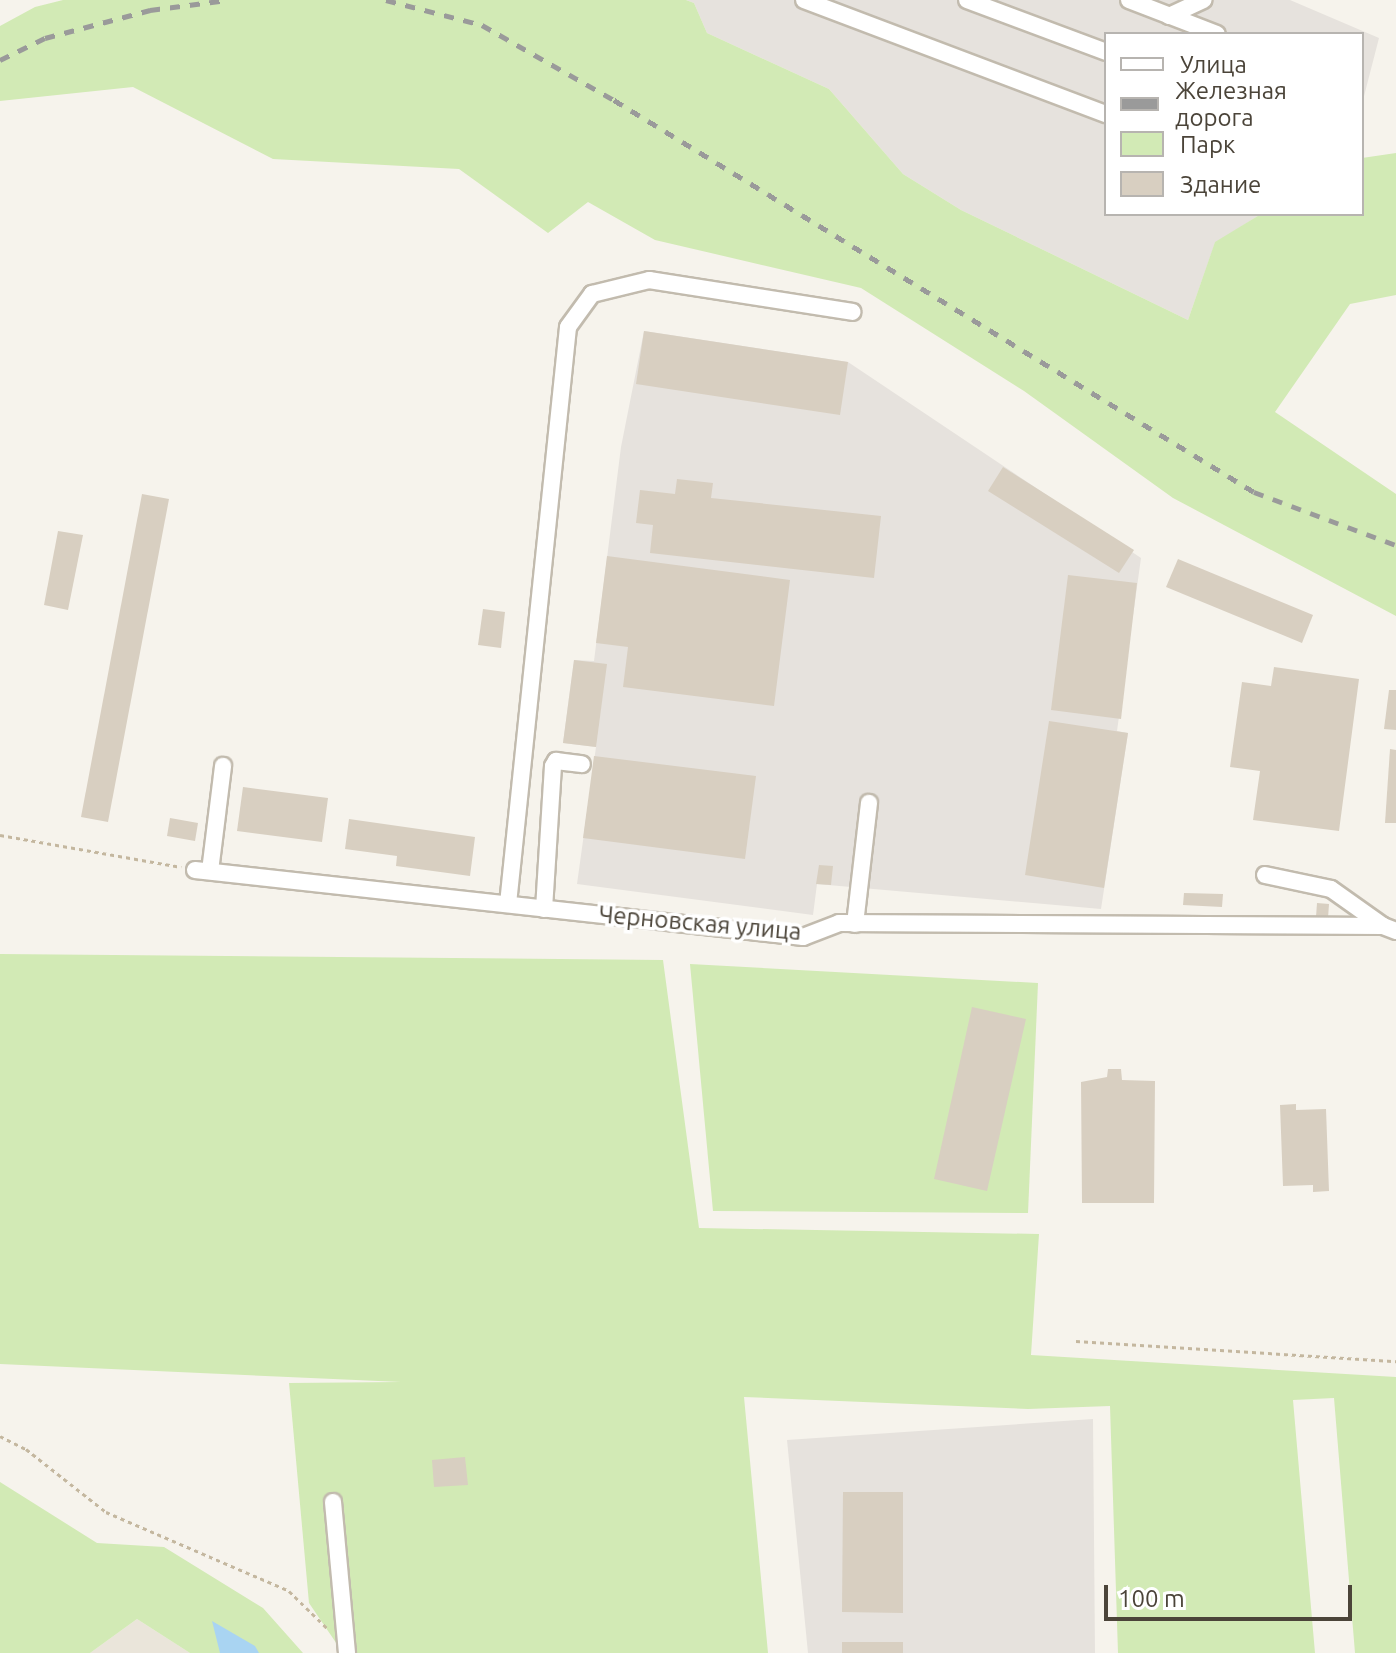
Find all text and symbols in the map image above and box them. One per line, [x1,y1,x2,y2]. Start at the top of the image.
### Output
legend [1104,32,1364,216]
text: Улица [1180,51,1247,78]
text: Железная дорога [1175,77,1287,131]
text: Парк [1180,131,1235,158]
text: Здание [1180,171,1261,198]
street label: Черновская улица [597,900,803,946]
scale bar [1108,1569,1356,1619]
text: 100 m [1118,1585,1185,1612]

